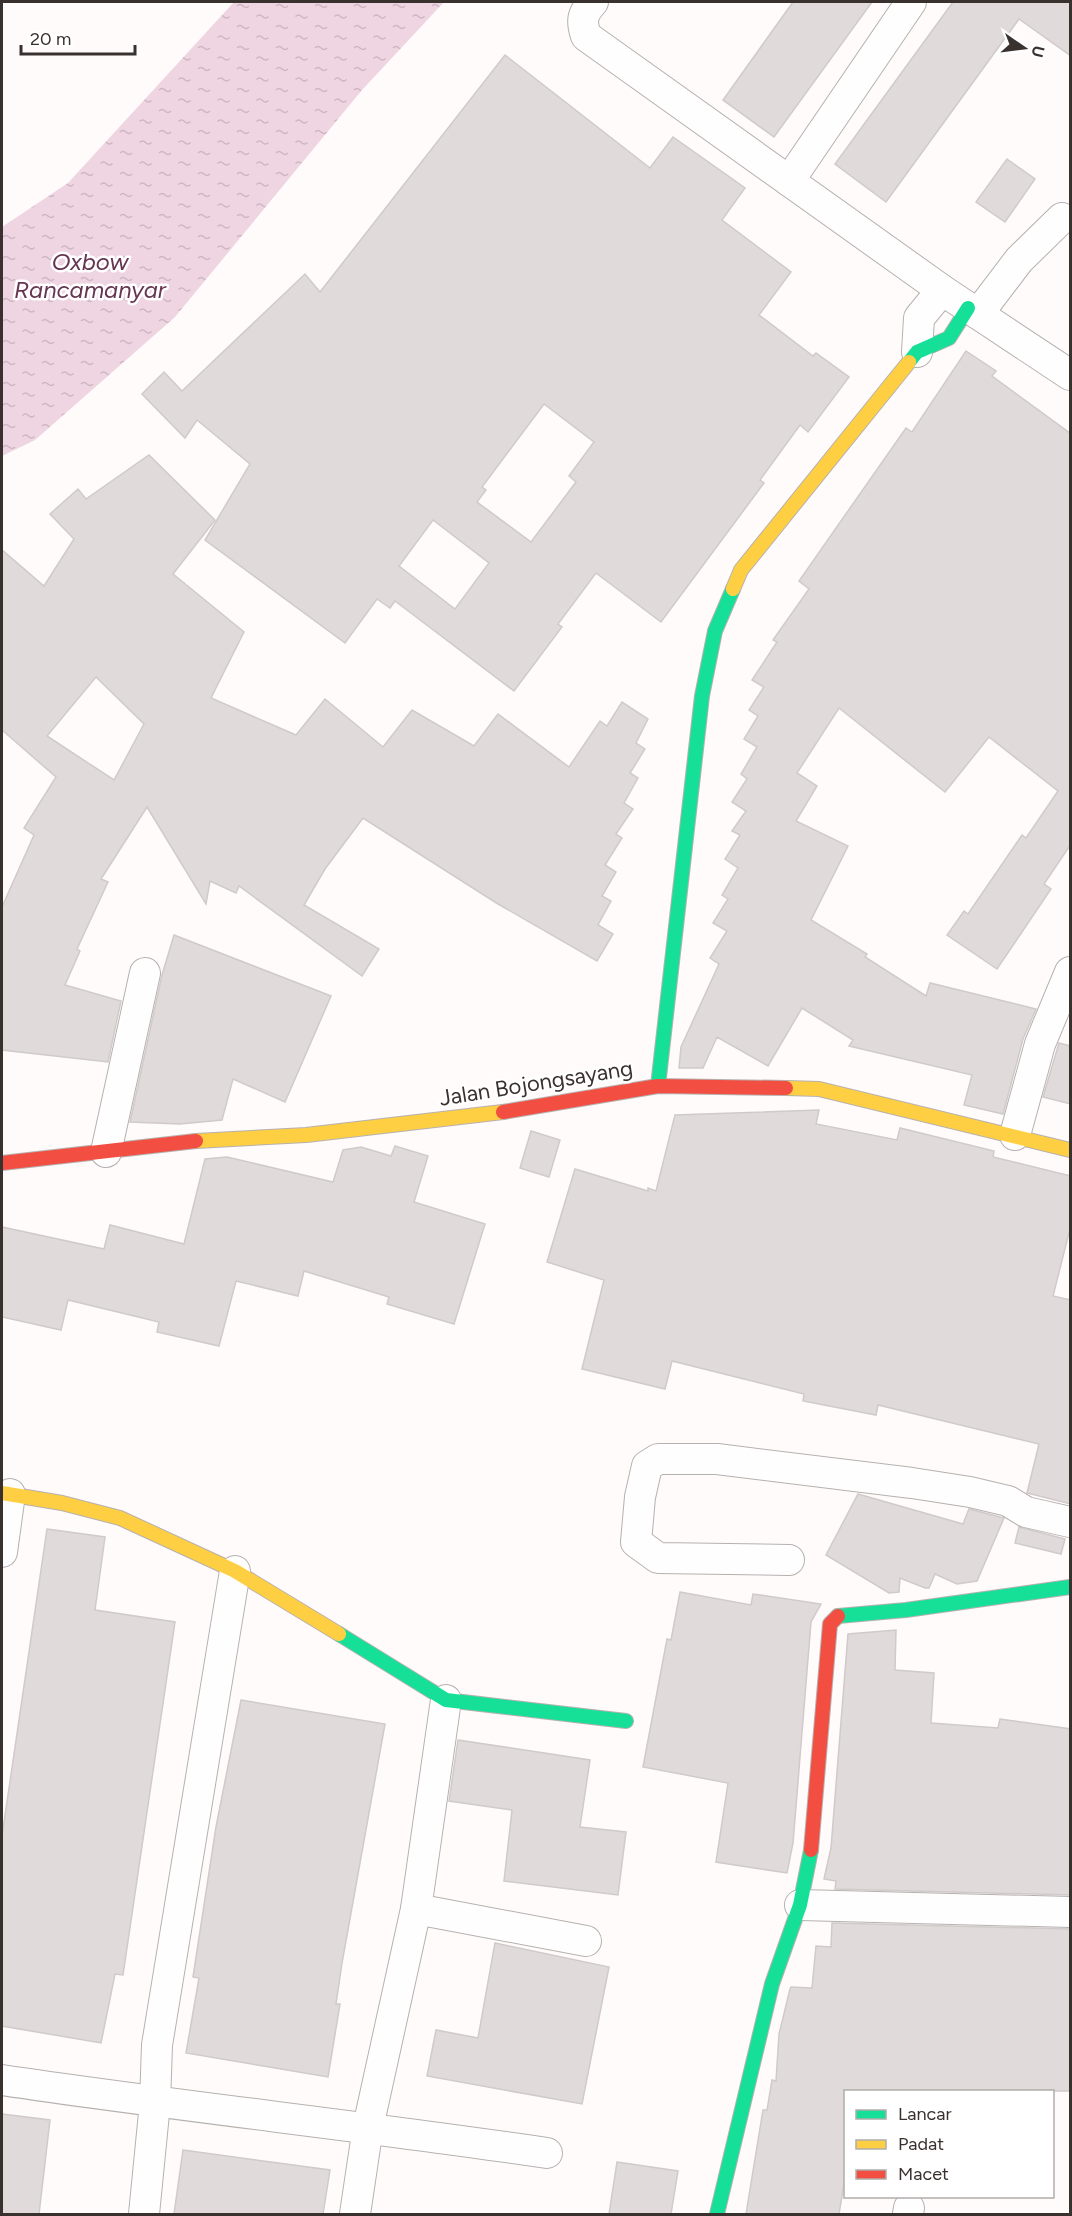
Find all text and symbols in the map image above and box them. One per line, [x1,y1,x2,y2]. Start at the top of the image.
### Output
scale bar [21,18,135,56]
north arrow [994,18,1054,78]
text: 20 m [30,28,71,50]
text: U [1027,44,1049,59]
water label: Oxbow Rancamanyar [14,247,167,304]
street label: Jalan Bojongsayang [437,1054,635,1112]
legend [844,2090,1054,2198]
text: Lancar [898,2103,952,2125]
text: Padat [898,2133,944,2155]
text: Macet [898,2163,949,2185]

